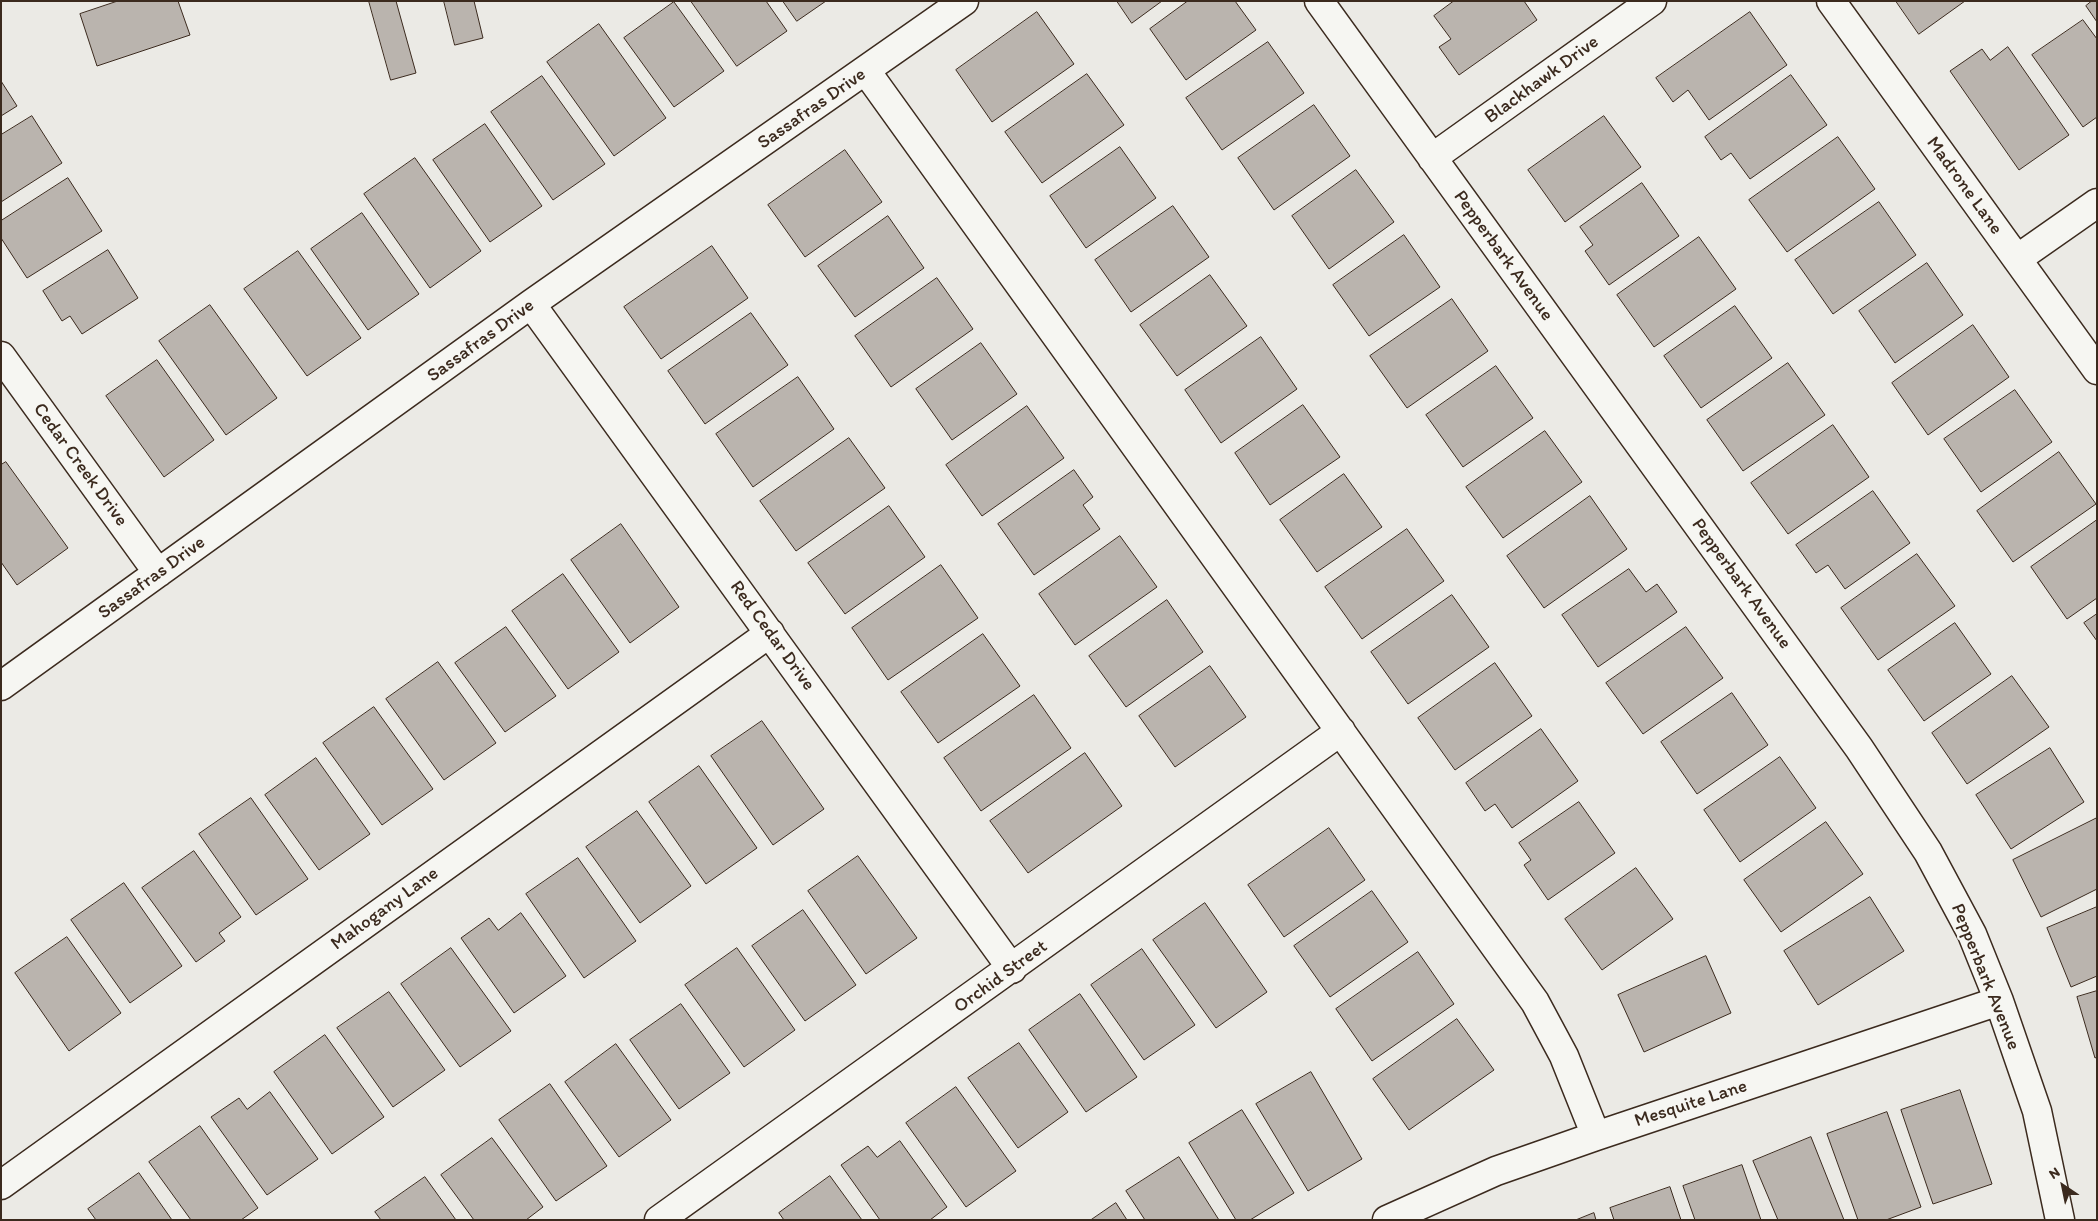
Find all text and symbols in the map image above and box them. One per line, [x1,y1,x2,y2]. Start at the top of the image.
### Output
street label: Blackhawk Drive [1481,31,1603,129]
street label: Sassafras Drive [753,63,871,155]
street label: Madrone Lane [1921,133,2007,239]
street label: Pepperbark Avenue [1448,186,1558,326]
street label: Sassafras Drive [423,294,539,388]
street label: Cedar Creek Drive [28,399,132,531]
street label: Pepperbark Avenue [1686,514,1796,654]
street label: Sassafras Drive [94,531,210,625]
street label: Red Cedar Drive [724,576,820,696]
street label: Mahogany Lane [327,862,443,956]
street label: Pepperbark Avenue [1945,901,2025,1053]
street label: Orchid Street [950,935,1052,1019]
street label: Mesquite Lane [1632,1075,1750,1133]
north arrow [2038,1161,2088,1211]
text: N [2046,1163,2063,1183]

